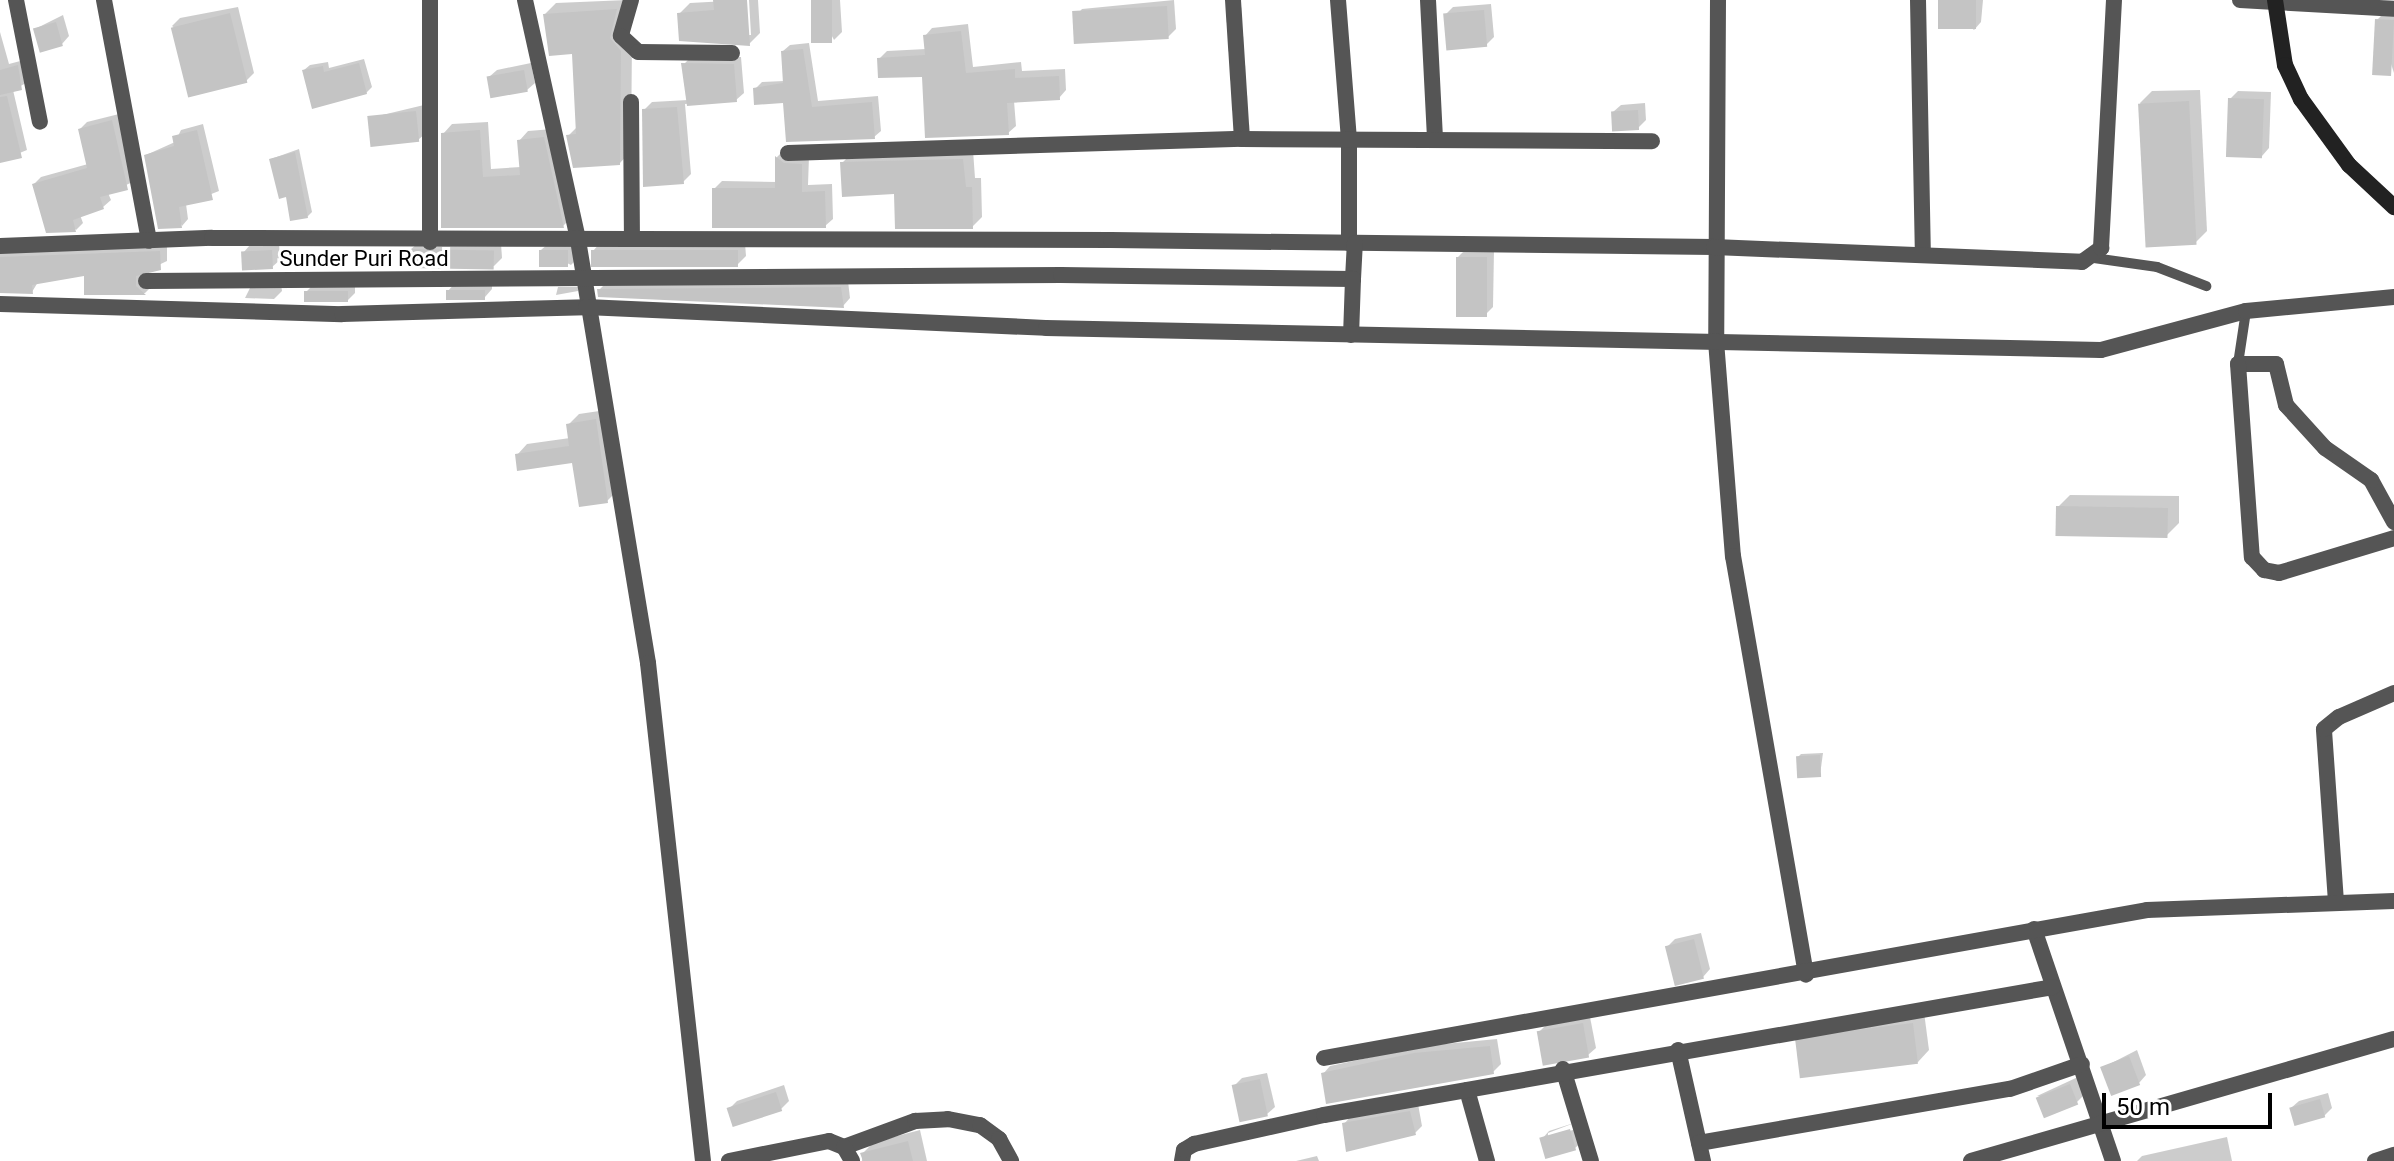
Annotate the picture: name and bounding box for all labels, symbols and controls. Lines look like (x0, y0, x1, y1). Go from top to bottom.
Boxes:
street label: Sunder Puri Road (279, 246, 449, 272)
scale bar (2106, 1077, 2276, 1127)
text: 50 m (2116, 1093, 2170, 1121)

